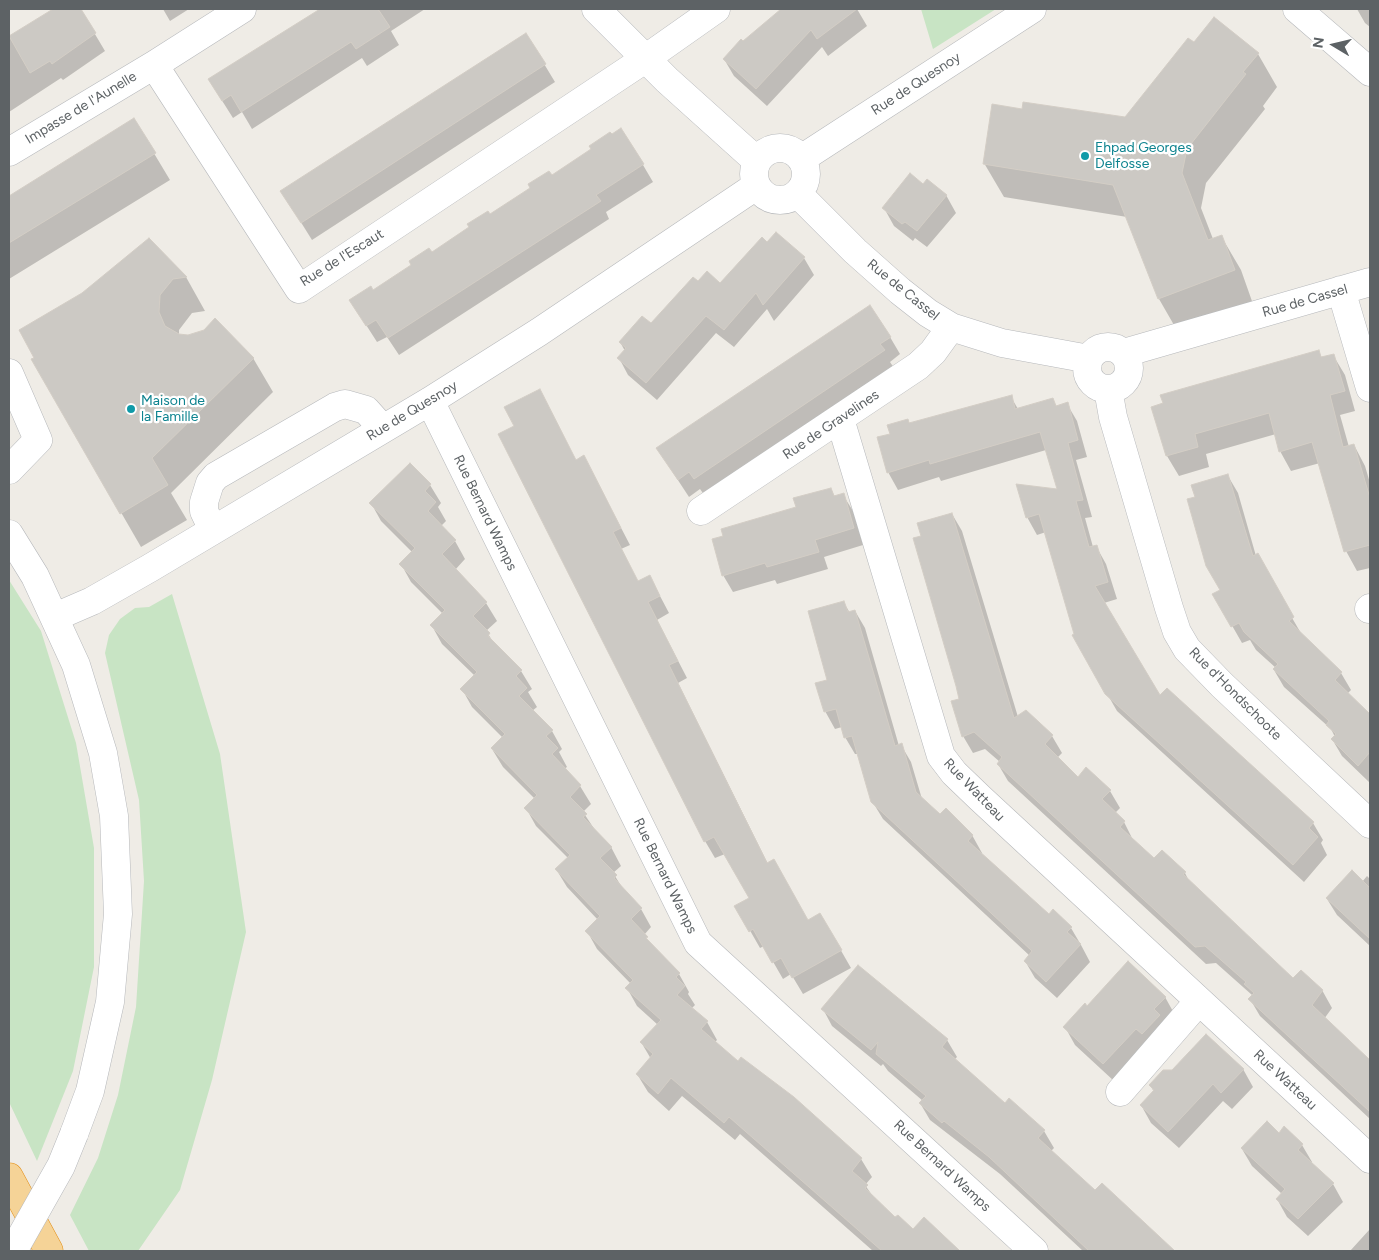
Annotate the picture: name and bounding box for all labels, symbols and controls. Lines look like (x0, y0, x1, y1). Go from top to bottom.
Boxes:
north arrow (1309, 20, 1359, 70)
text: N (1309, 36, 1328, 49)
street label: Rue de Quesnoy (868, 49, 964, 119)
street label: Impasse de l'Aunelle (22, 68, 140, 148)
place label: Ehpad Georges Delfosse (1095, 140, 1192, 172)
marker: Ehpad Georges Delfosse (1079, 150, 1091, 162)
street label: Rue de l'Escaut (297, 226, 387, 290)
street label: Rue de Cassel (864, 256, 942, 324)
street label: Rue de Cassel (1260, 281, 1350, 321)
street label: Rue de Quesnoy (364, 377, 460, 445)
street label: Rue de Gravelines (780, 387, 882, 463)
place label: Maison de la Famille (141, 393, 205, 426)
marker: Maison de la Famille (125, 403, 137, 415)
street label: Rue Bernard Wamps (450, 452, 520, 574)
street label: Rue d'Hondschoote (1185, 644, 1285, 744)
street label: Rue Watteau (940, 755, 1008, 825)
street label: Rue Bernard Wamps (630, 815, 700, 937)
street label: Rue Watteau (1250, 1046, 1320, 1114)
street label: Rue Bernard Wamps (890, 1117, 994, 1215)

